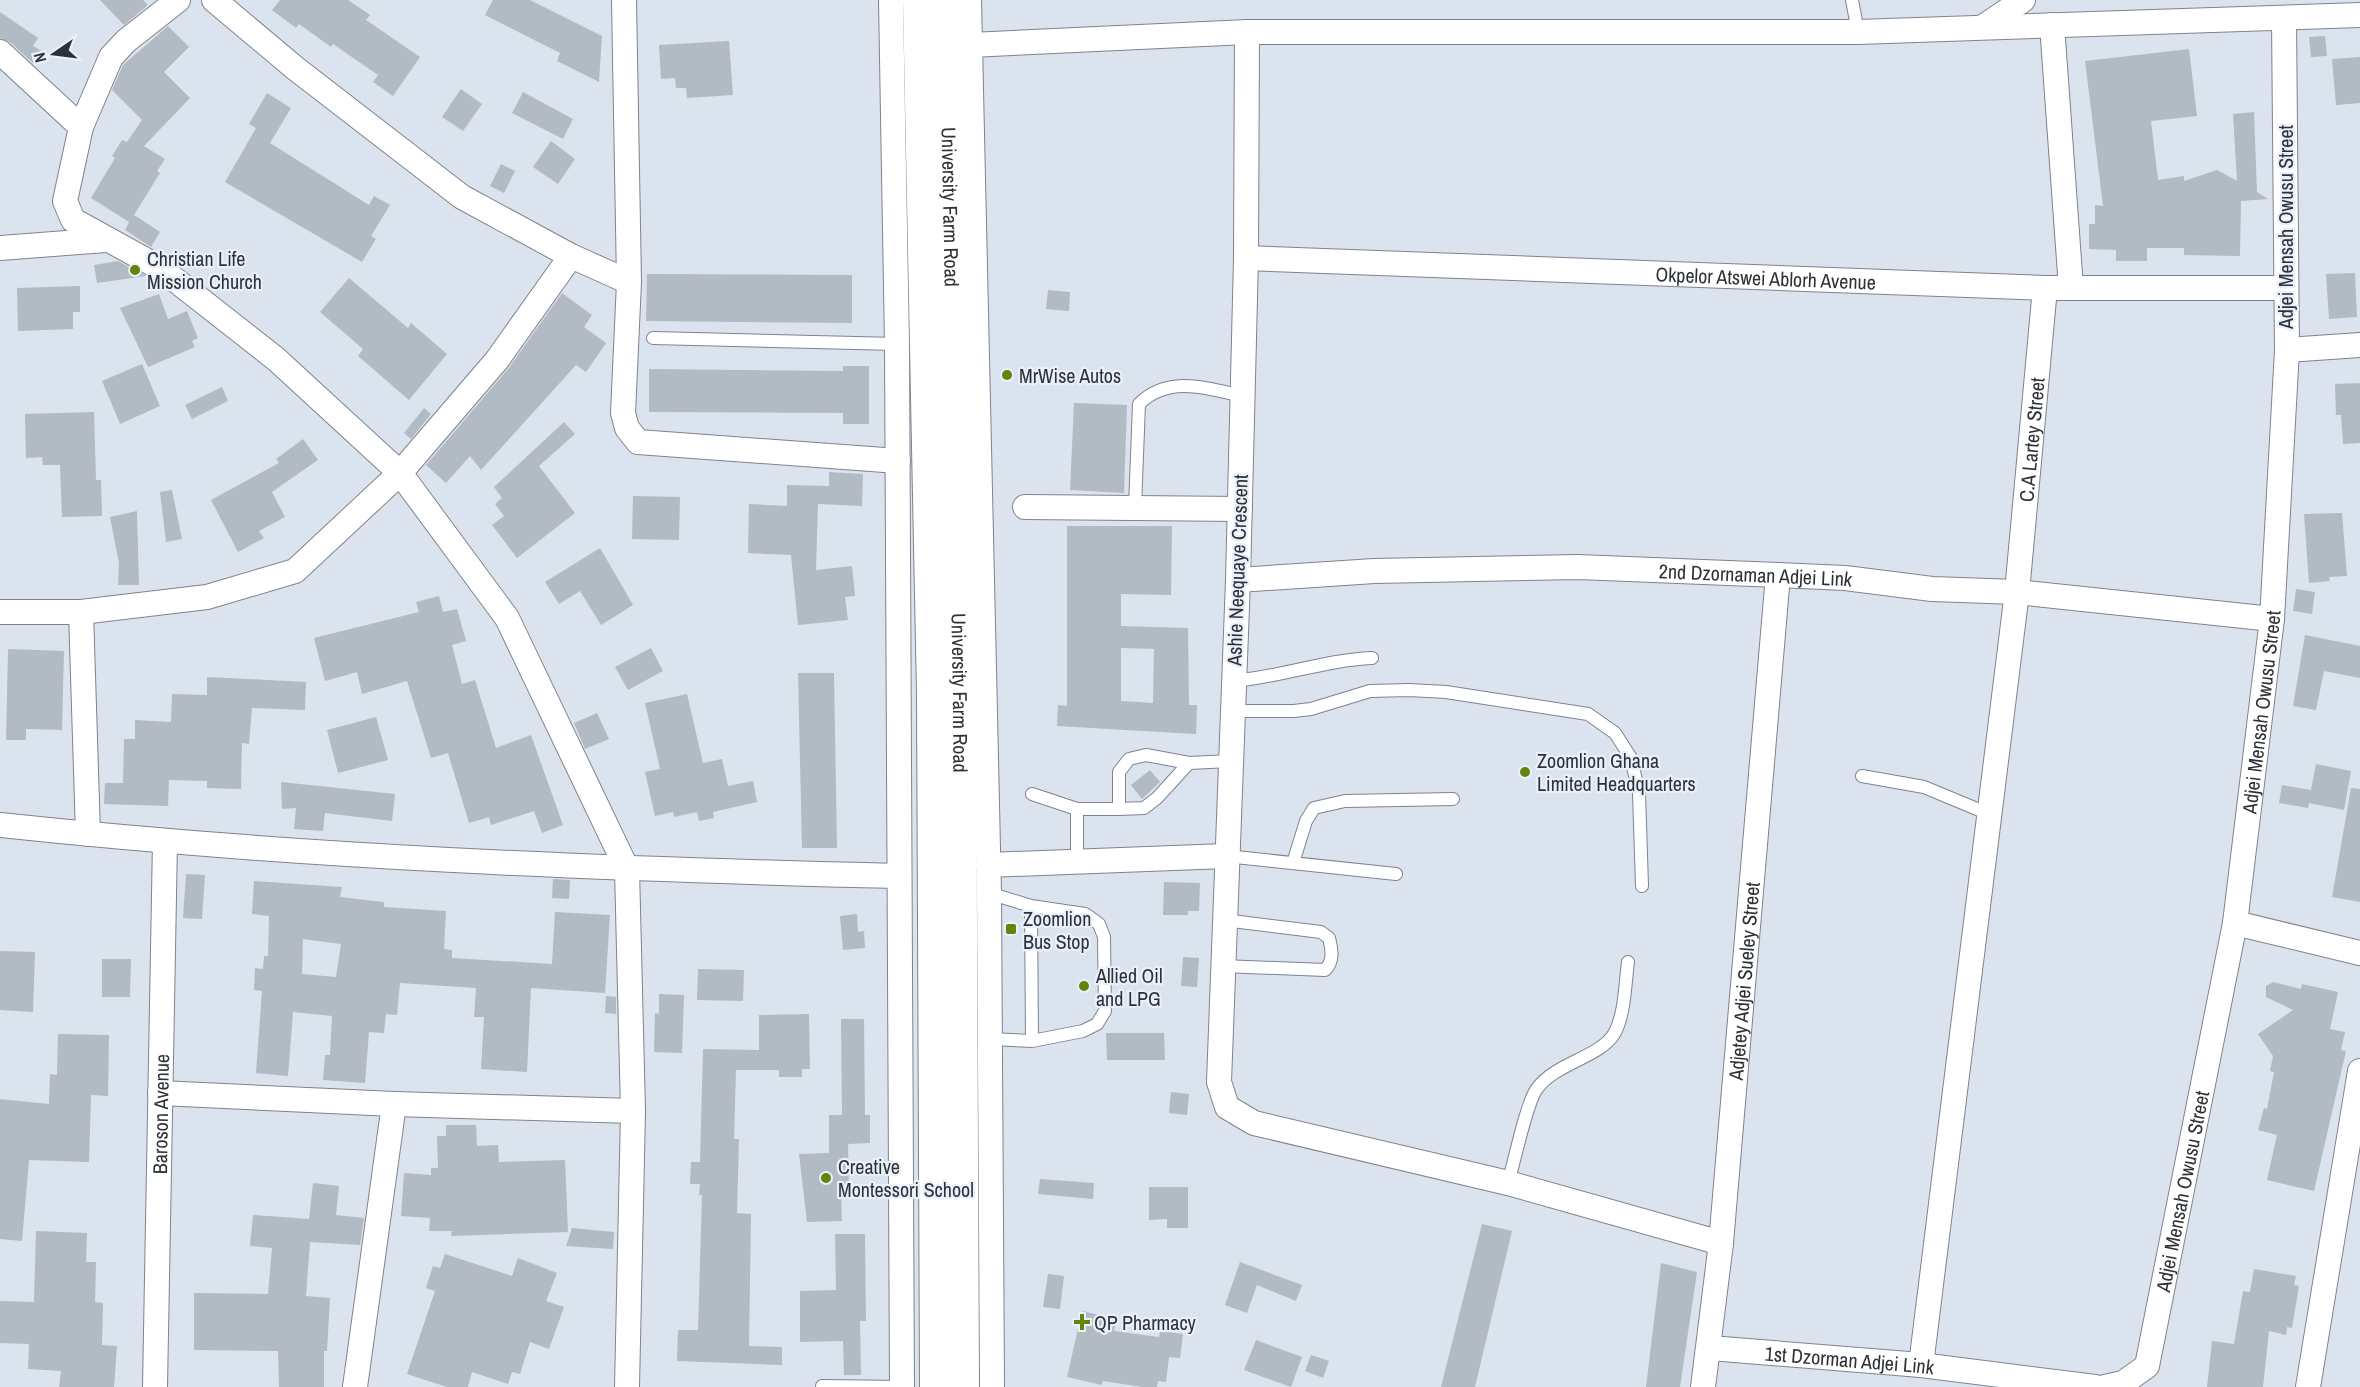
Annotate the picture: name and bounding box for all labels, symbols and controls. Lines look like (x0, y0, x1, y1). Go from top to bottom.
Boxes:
north arrow (24, 24, 84, 84)
text: N (28, 50, 51, 65)
street label: Adjei Mensah Owusu Street (2272, 124, 2299, 330)
street label: University Farm Road (936, 127, 966, 287)
place label: Christian Life Mission Church (147, 245, 262, 295)
street label: Okpelor Atswei Ablorh Avenue (1655, 260, 1876, 295)
marker: Christian Life Mission Church (128, 263, 142, 277)
place label: MrWise Autos (1019, 362, 1121, 389)
marker: MrWise Autos (1000, 368, 1014, 382)
street label: C.A Lartey Street (2012, 376, 2050, 503)
street label: Ashie Neequaye Crescent (1220, 473, 1254, 667)
street label: 2nd Dzornaman Adjei Link (1658, 557, 1855, 592)
street label: Adjei Mensah Owusu Street (2235, 609, 2286, 816)
street label: University Farm Road (946, 613, 975, 773)
place label: Zoomlion Ghana Limited Headquarters (1537, 747, 1696, 797)
marker: Zoomlion Ghana Limited Headquarters (1518, 765, 1532, 779)
street label: Adjetey Adjei Sueley Street (1721, 880, 1765, 1082)
place label: Zoomlion Bus Stop (1023, 905, 1091, 955)
marker: Zoomlion Bus Stop (1004, 922, 1018, 936)
place label: Allied Oil and LPG (1095, 962, 1163, 1012)
marker: Allied Oil and LPG (1077, 979, 1091, 993)
street label: Baroson Avenue (145, 1054, 175, 1174)
street label: Adjei Mensah Owusu Street (2148, 1088, 2215, 1295)
place label: Creative Montessori School (838, 1153, 974, 1203)
marker: Creative Montessori School (819, 1171, 833, 1185)
place label: QP Pharmacy (1094, 1309, 1197, 1336)
marker: QP Pharmacy (1075, 1315, 1089, 1329)
street label: 1st Dzorman Adjei Link (1764, 1339, 1937, 1380)

